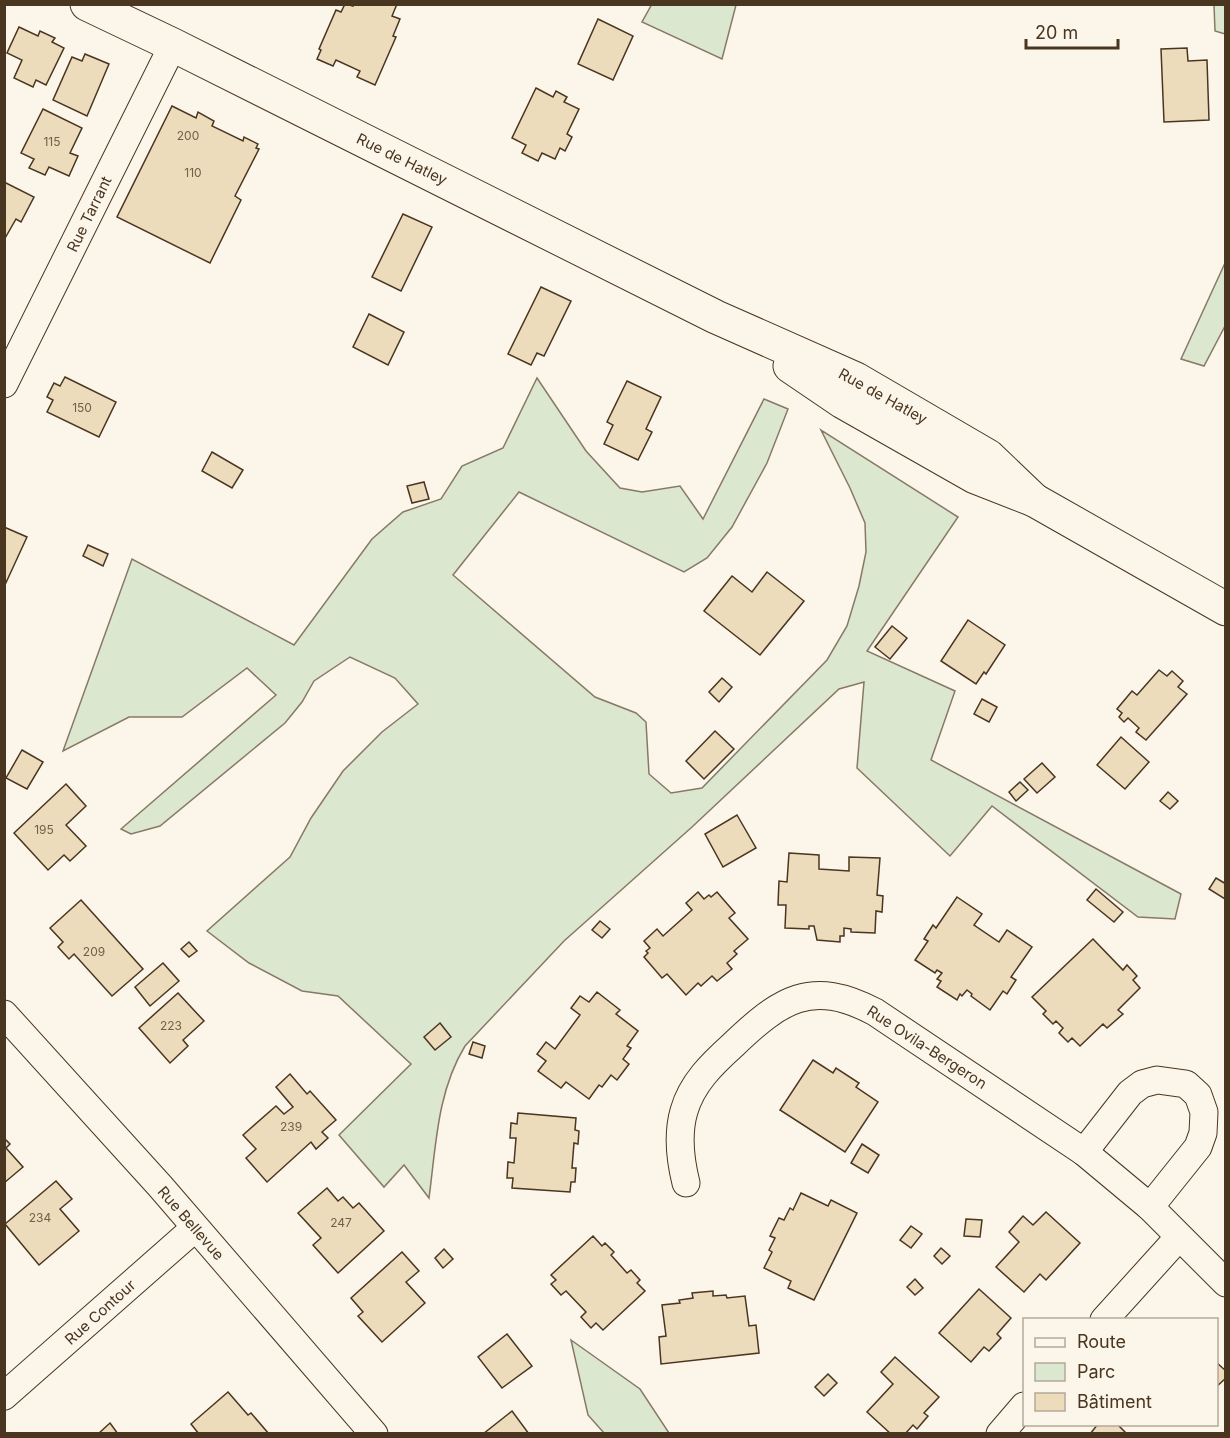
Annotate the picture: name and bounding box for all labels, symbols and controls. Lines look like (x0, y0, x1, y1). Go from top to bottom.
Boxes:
scale bar (1026, 12, 1118, 50)
text: 20 m (1035, 22, 1078, 43)
house number: 200 (177, 128, 199, 143)
street label: Rue de Hatley (354, 129, 451, 189)
house number: 115 (43, 134, 61, 149)
house number: 110 (184, 165, 202, 180)
street label: Rue Tarrant (62, 173, 116, 255)
street label: Rue de Hatley (835, 364, 931, 428)
house number: 150 (72, 400, 92, 415)
house number: 195 (34, 822, 54, 837)
house number: 209 (83, 944, 105, 959)
street label: Rue Ovila-Bergeron (863, 1001, 991, 1093)
house number: 223 (160, 1018, 182, 1033)
house number: 239 (280, 1119, 302, 1134)
street label: Rue Bellevue (154, 1182, 228, 1264)
house number: 234 (29, 1210, 51, 1225)
house number: 247 (330, 1215, 352, 1230)
street label: Rue Contour (61, 1275, 140, 1349)
legend (1023, 1318, 1218, 1426)
text: Route (1077, 1331, 1126, 1352)
text: Parc (1077, 1361, 1115, 1382)
text: Bâtiment (1077, 1391, 1152, 1412)

